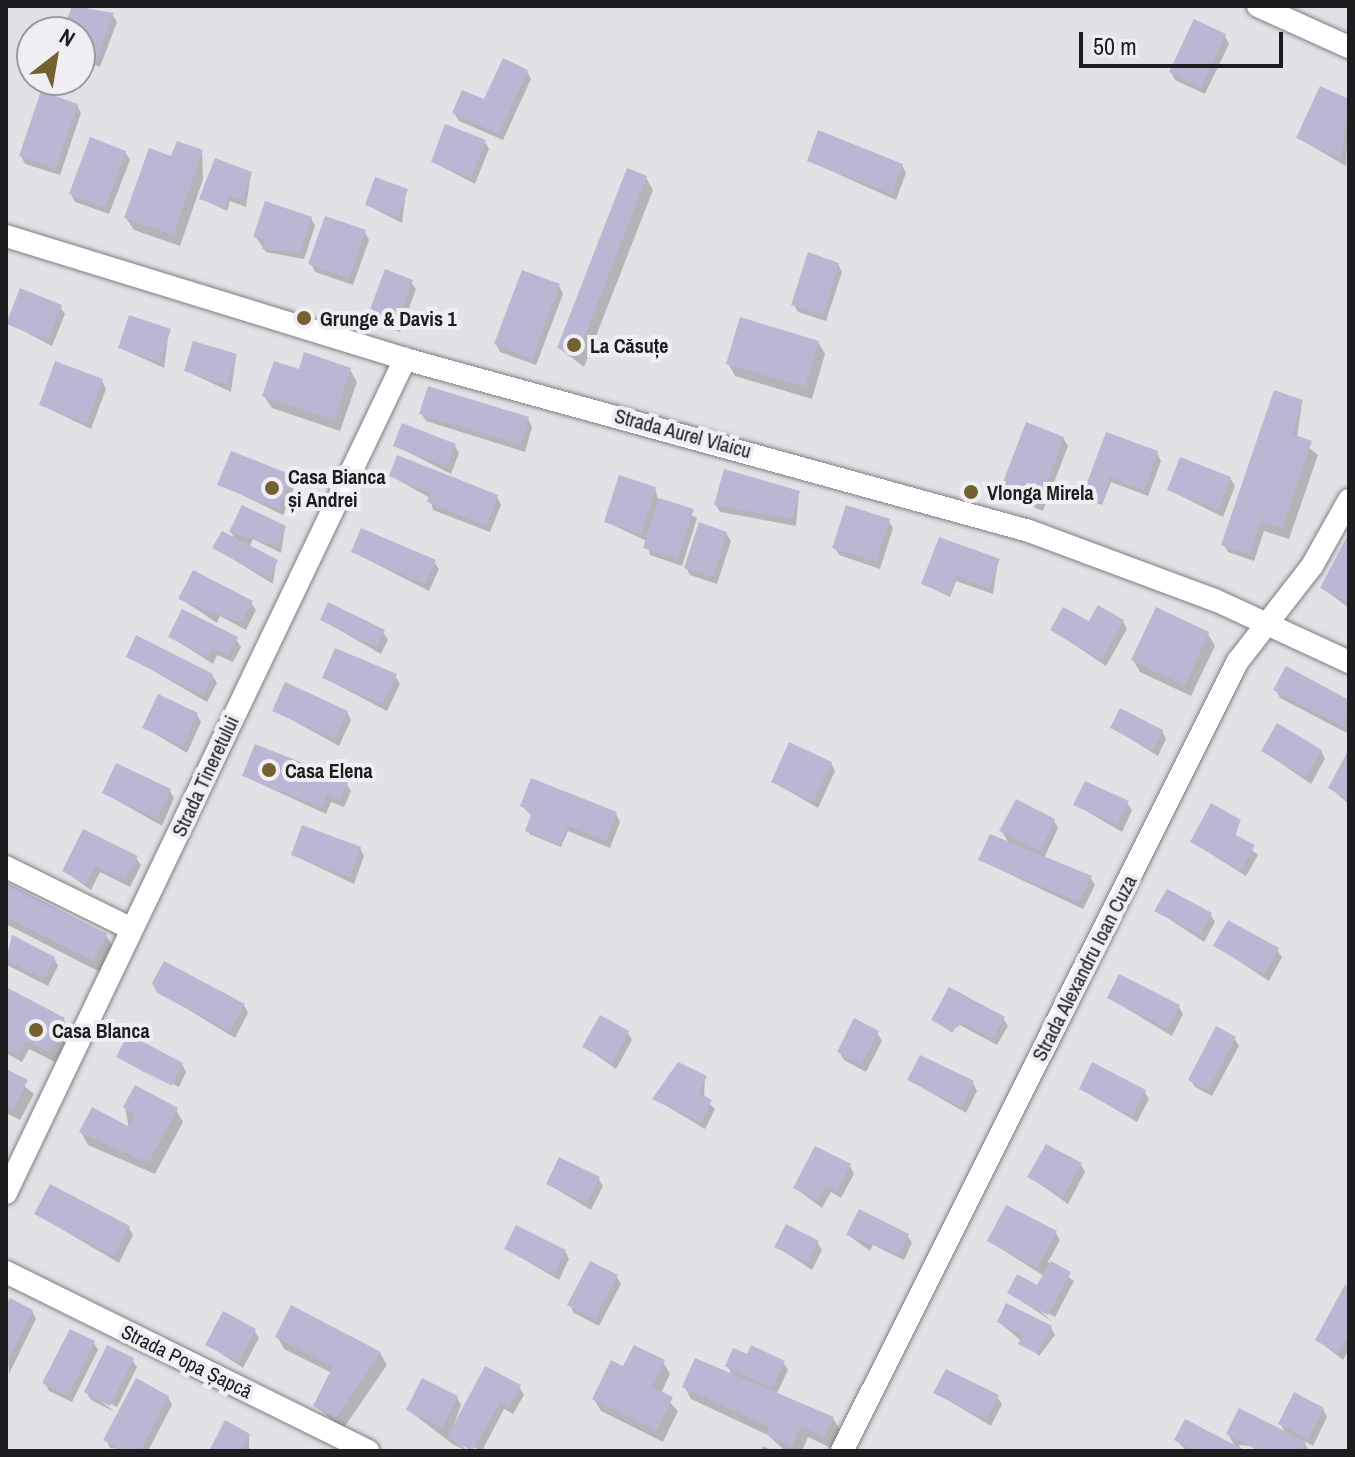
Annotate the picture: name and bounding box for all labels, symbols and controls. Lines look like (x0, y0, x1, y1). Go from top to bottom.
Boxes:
north arrow (16, 16, 96, 96)
scale bar (1083, 16, 1287, 66)
text: N (54, 21, 81, 53)
text: 50 m (1093, 30, 1137, 62)
place label: Grunge & Davis 1 (320, 306, 457, 330)
marker: Grunge & Davis 1 (295, 309, 313, 327)
place label: La Căsuțe (590, 333, 668, 357)
marker: La Căsuțe (565, 336, 583, 354)
street label: Strada Aurel Vlaicu (612, 403, 754, 463)
place label: Casa Bianca și Andrei (288, 464, 386, 511)
marker: Casa Bianca și Andrei (263, 479, 281, 497)
place label: Vlonga Mirela (987, 480, 1094, 504)
marker: Vlonga Mirela (962, 483, 980, 501)
street label: Strada Tineretului (166, 712, 244, 840)
place label: Casa Elena (285, 758, 373, 782)
marker: Casa Elena (260, 761, 278, 779)
street label: Strada Alexandru Ioan Cuza (1027, 871, 1141, 1065)
place label: Casa Blanca (52, 1018, 150, 1042)
marker: Casa Blanca (27, 1021, 45, 1039)
street label: Strada Popa Șapcă (118, 1319, 256, 1403)

